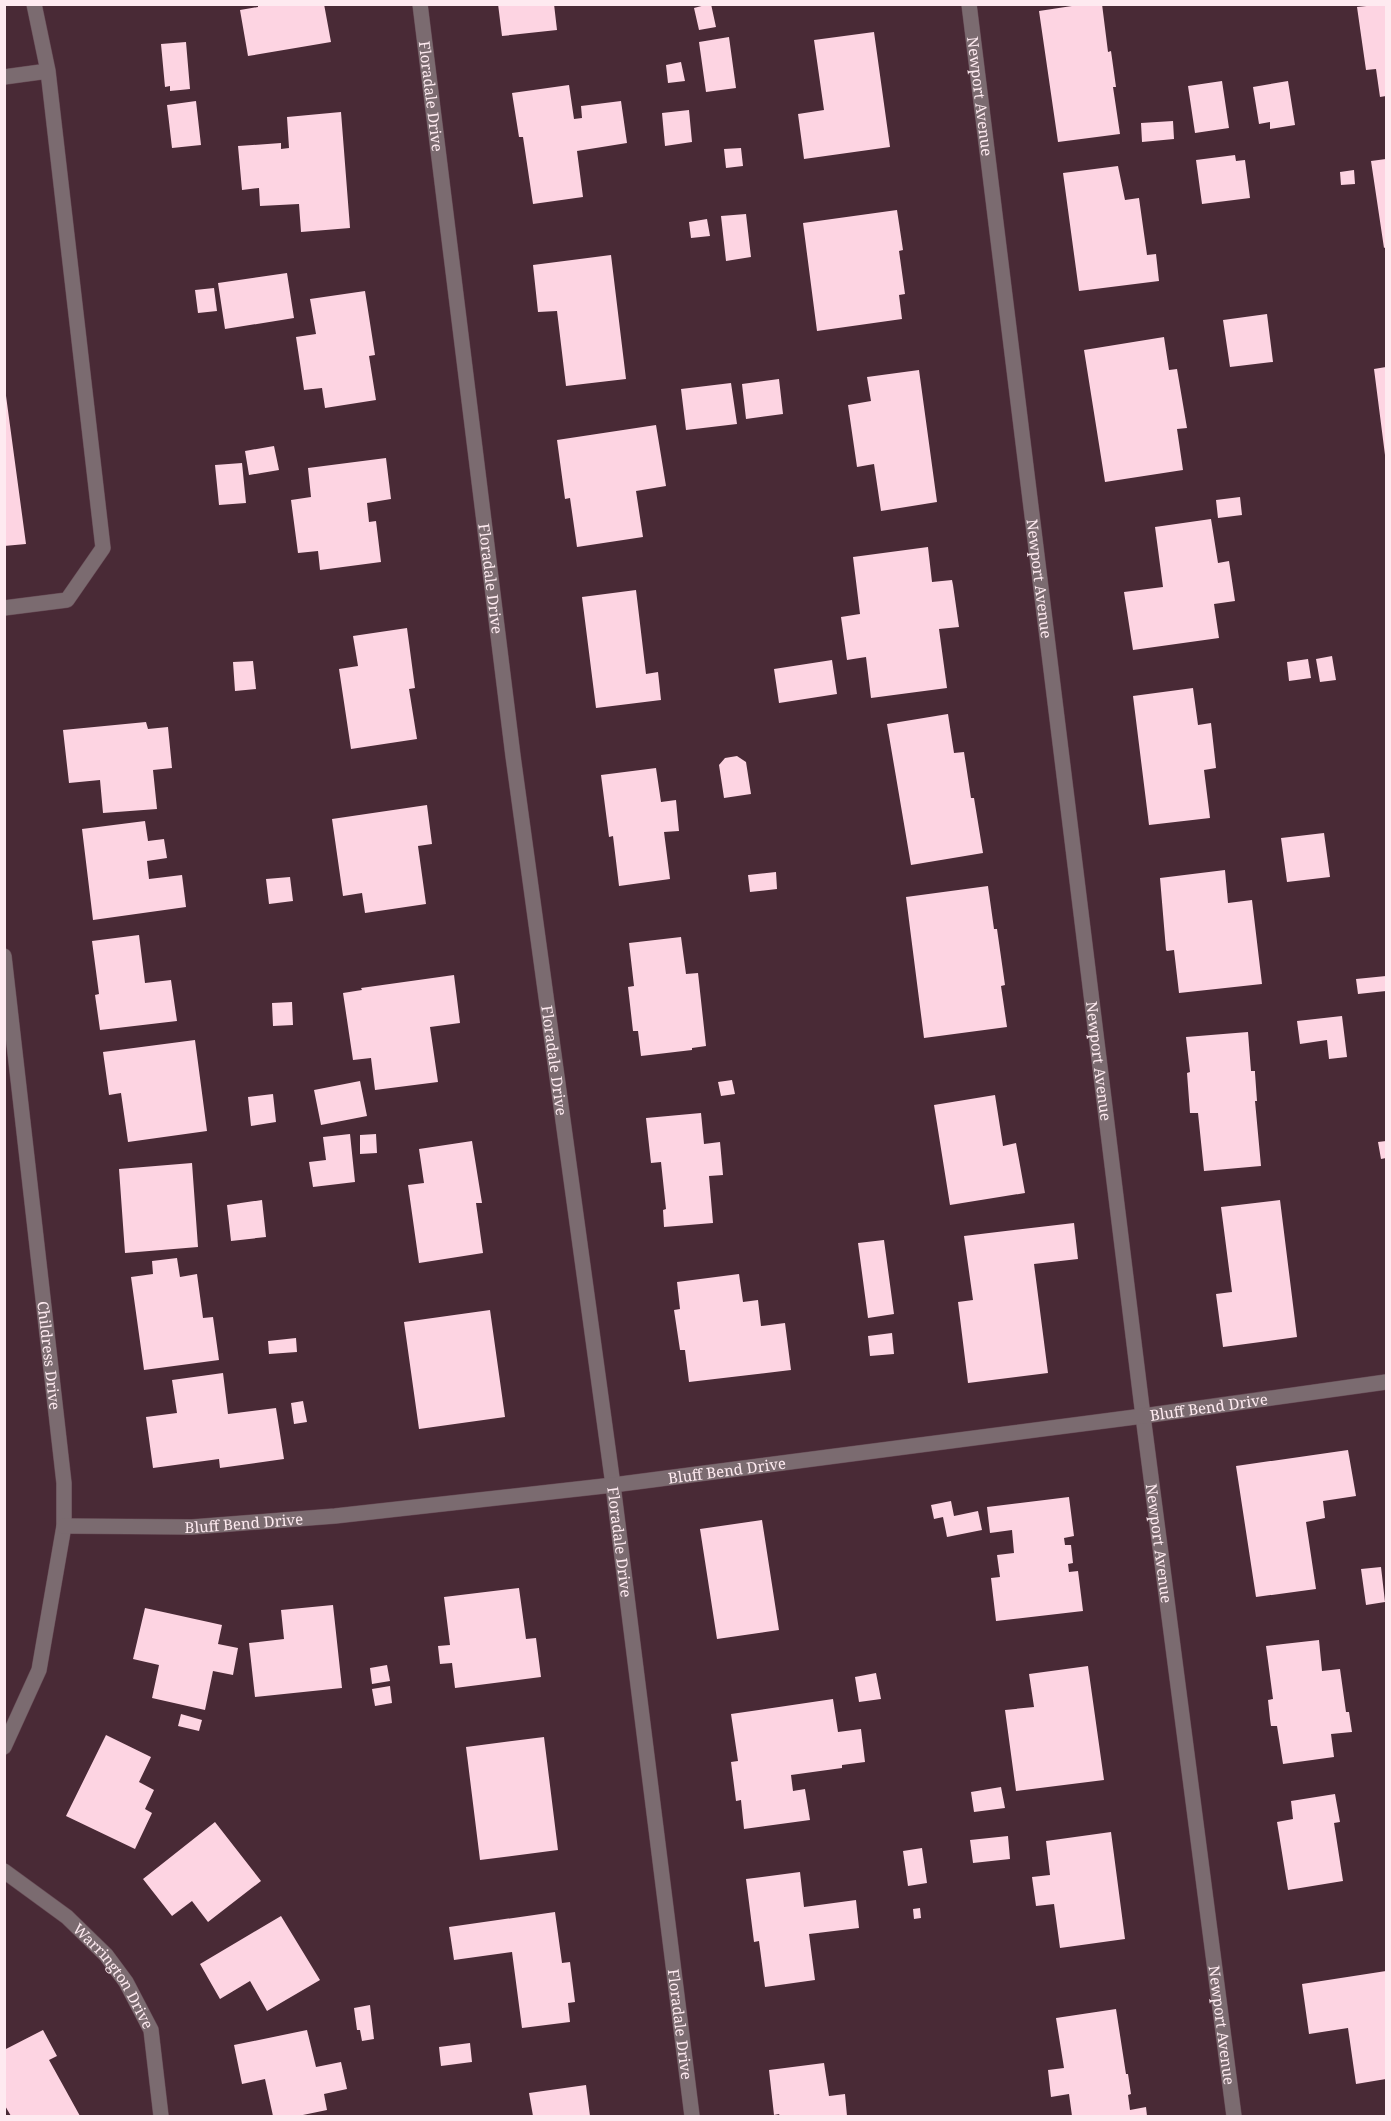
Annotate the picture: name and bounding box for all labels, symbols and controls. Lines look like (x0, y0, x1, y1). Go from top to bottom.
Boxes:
street label: Newport Avenue (963, 35, 998, 157)
street label: Floradale Drive (415, 40, 448, 153)
street label: Newport Avenue (1023, 518, 1057, 640)
street label: Floradale Drive (474, 522, 508, 635)
street label: Newport Avenue (1082, 1000, 1117, 1122)
street label: Floradale Drive (537, 1004, 572, 1117)
street label: Childress Drive (33, 1300, 66, 1411)
street label: Bluff Bend Drive (1149, 1389, 1269, 1425)
street label: Bluff Bend Drive (667, 1453, 787, 1488)
street label: Newport Avenue (1142, 1482, 1177, 1604)
street label: Floradale Drive (603, 1486, 637, 1598)
street label: Bluff Bend Drive (185, 1508, 304, 1537)
street label: Warrington Drive (69, 1919, 159, 2032)
street label: Newport Avenue (1205, 1964, 1240, 2086)
street label: Floradale Drive (664, 1968, 697, 2081)

